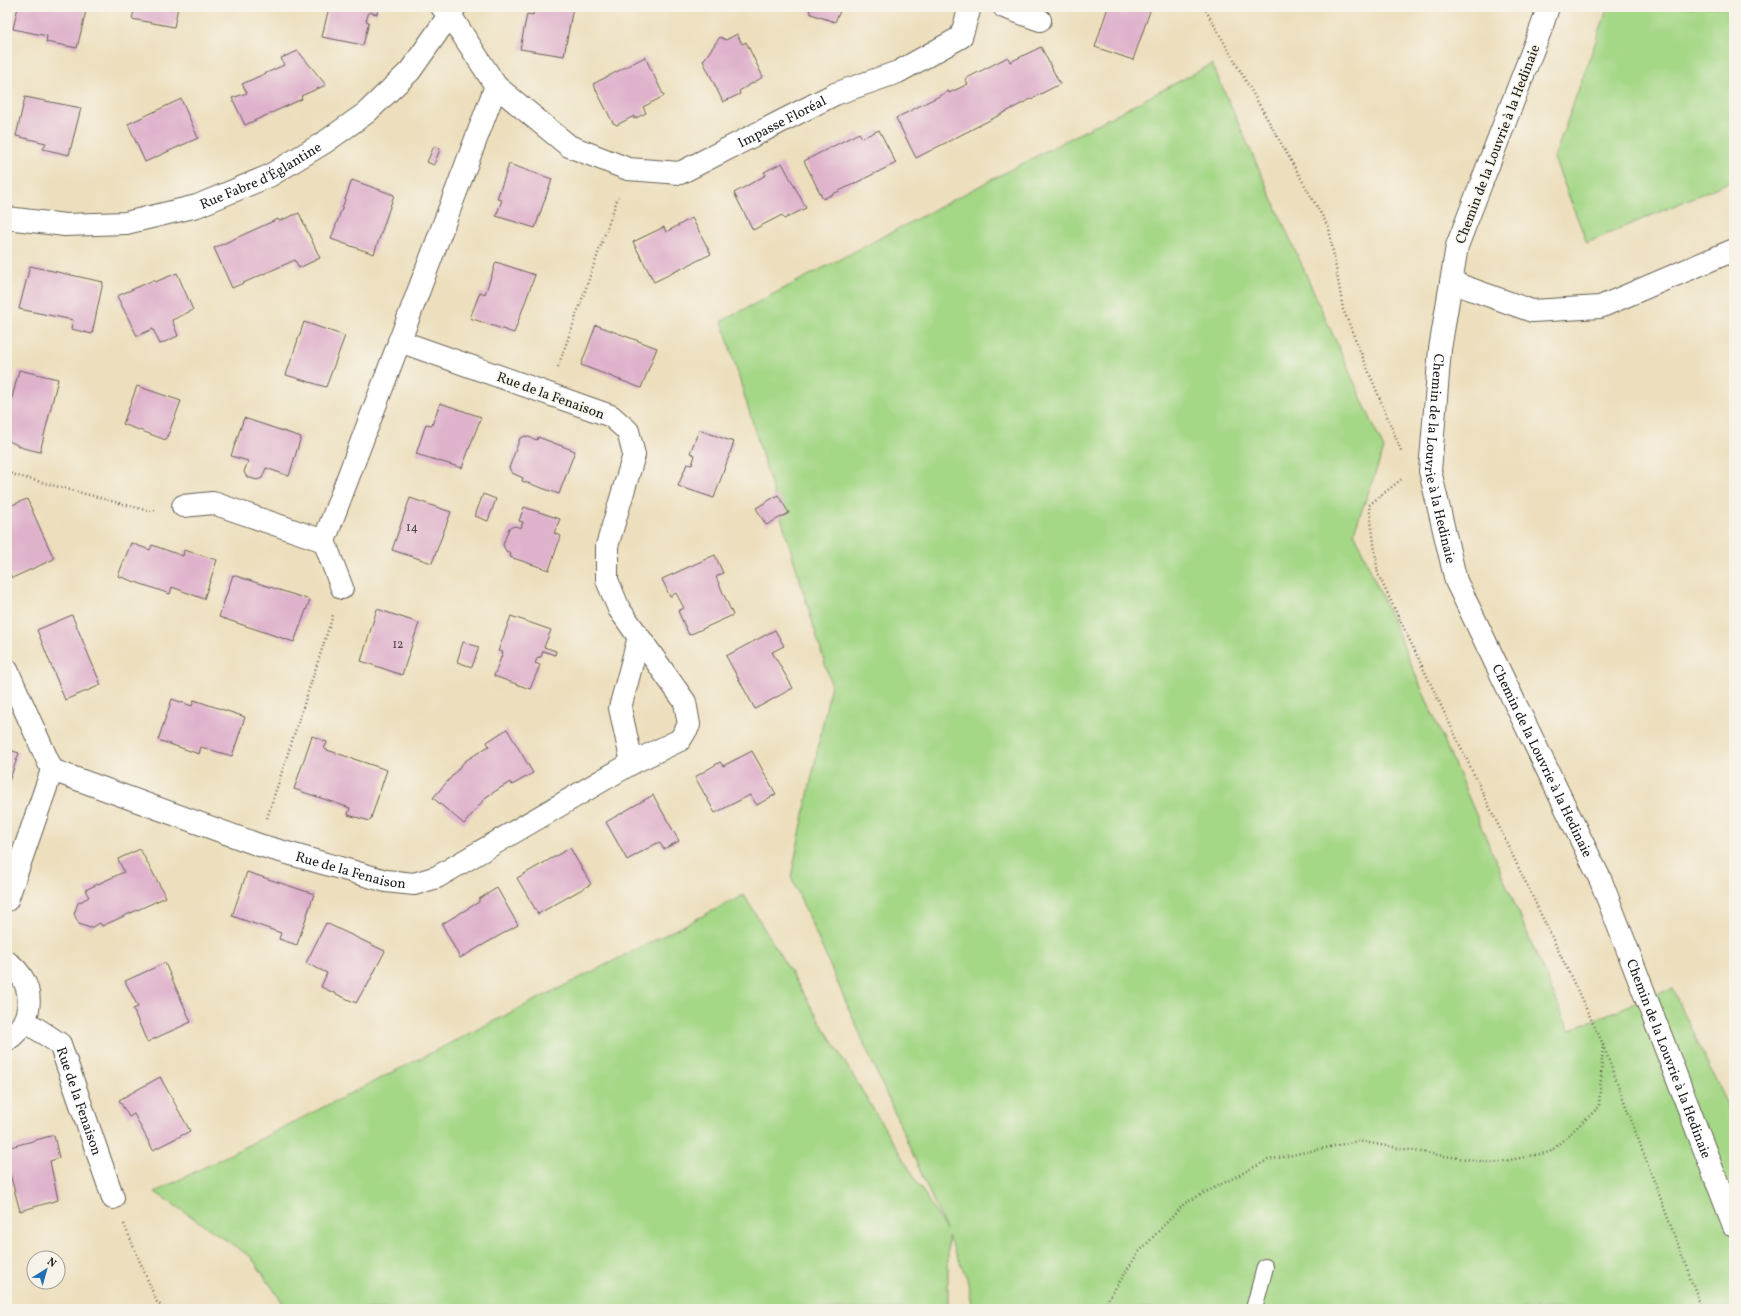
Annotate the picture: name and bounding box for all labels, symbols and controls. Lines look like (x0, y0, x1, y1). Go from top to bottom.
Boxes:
street label: Chemin de la Louvrie à la Hedinaie (1452, 42, 1545, 247)
street label: Impasse Floréal (735, 92, 830, 153)
street label: Rue Fabre d'Églantine (197, 138, 326, 215)
street label: Chemin de la Louvrie à la Hedinaie (1419, 353, 1460, 566)
street label: Rue de la Fenaison (494, 368, 607, 425)
house number: 14 (406, 520, 418, 536)
house number: 12 (392, 637, 404, 653)
street label: Chemin de la Louvrie à la Hedinaie (1487, 661, 1596, 861)
street label: Rue de la Fenaison (293, 848, 407, 894)
street label: Chemin de la Louvrie à la Hedinaie (1621, 957, 1715, 1162)
street label: Rue de la Fenaison (51, 1045, 106, 1158)
north arrow (26, 1250, 66, 1290)
text: N (43, 1255, 59, 1272)

